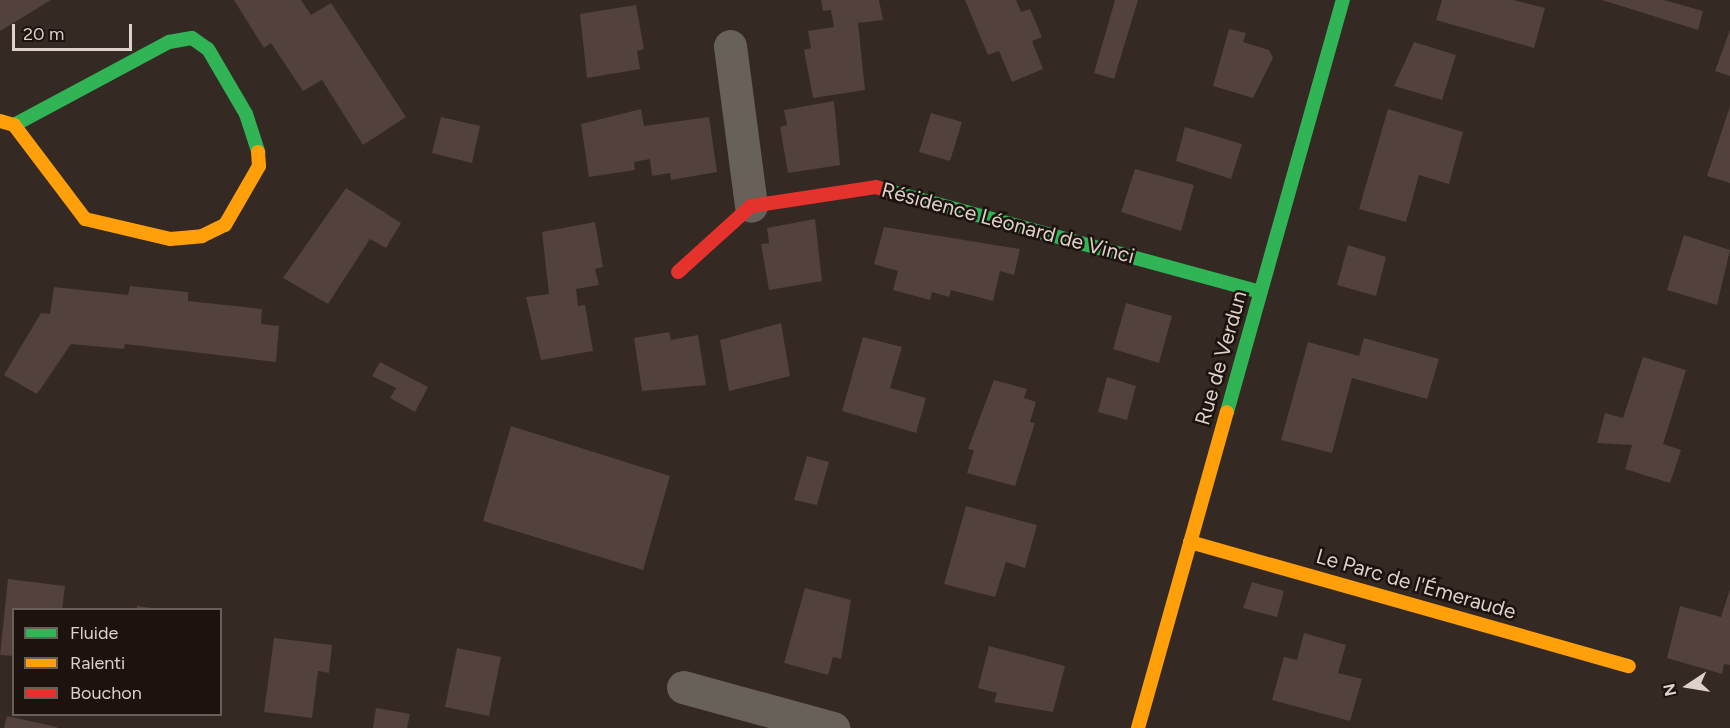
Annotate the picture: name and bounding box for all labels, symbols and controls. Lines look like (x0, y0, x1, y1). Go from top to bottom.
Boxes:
scale bar (15, 12, 135, 50)
text: 20 m (23, 23, 64, 45)
street label: Résidence Léonard de Vinci (879, 177, 1137, 269)
street label: Rue de Verdun (1190, 288, 1252, 428)
street label: Le Parc de l'Émeraude (1313, 543, 1519, 625)
legend (12, 608, 222, 716)
text: Fluide (70, 622, 118, 644)
text: Ralenti (70, 652, 125, 674)
north arrow (1658, 656, 1718, 716)
text: Bouchon (70, 682, 142, 704)
text: N (1659, 682, 1680, 698)

